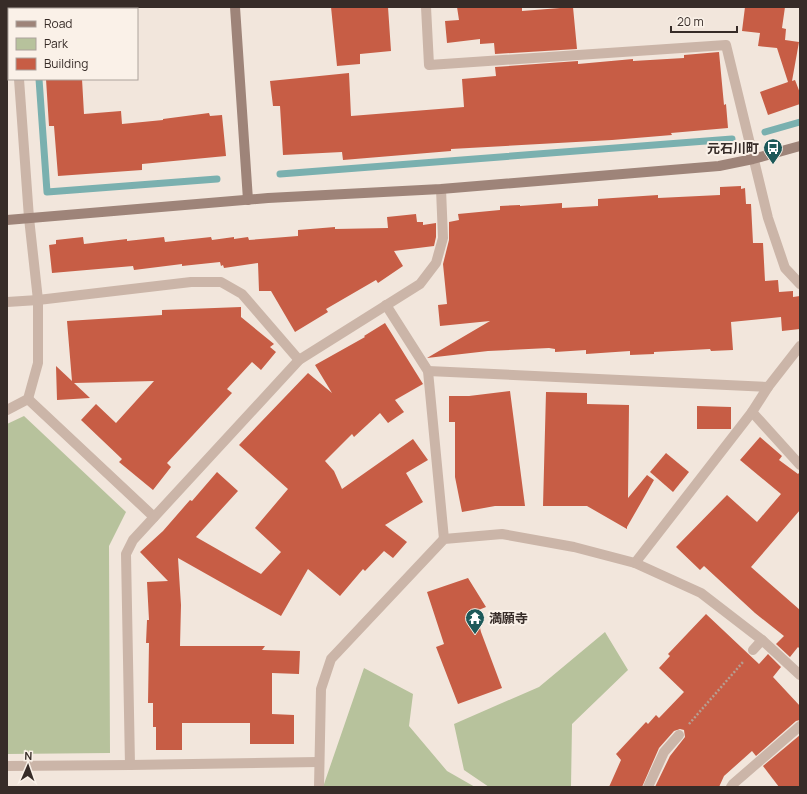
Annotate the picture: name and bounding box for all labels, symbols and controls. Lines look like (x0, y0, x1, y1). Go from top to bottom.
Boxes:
legend (8, 8, 138, 80)
scale bar (671, 8, 737, 34)
text: 20 m (677, 13, 704, 30)
text: Road (44, 15, 72, 32)
text: Park (44, 35, 69, 52)
text: Building (44, 55, 88, 72)
bus stop icon: 元石川町 (762, 137, 784, 165)
place label: 元石川町 (707, 139, 759, 157)
temple icon: 満願寺 (464, 607, 486, 635)
place label: 満願寺 (489, 609, 528, 627)
north arrow (8, 746, 48, 786)
text: N (24, 748, 33, 763)

